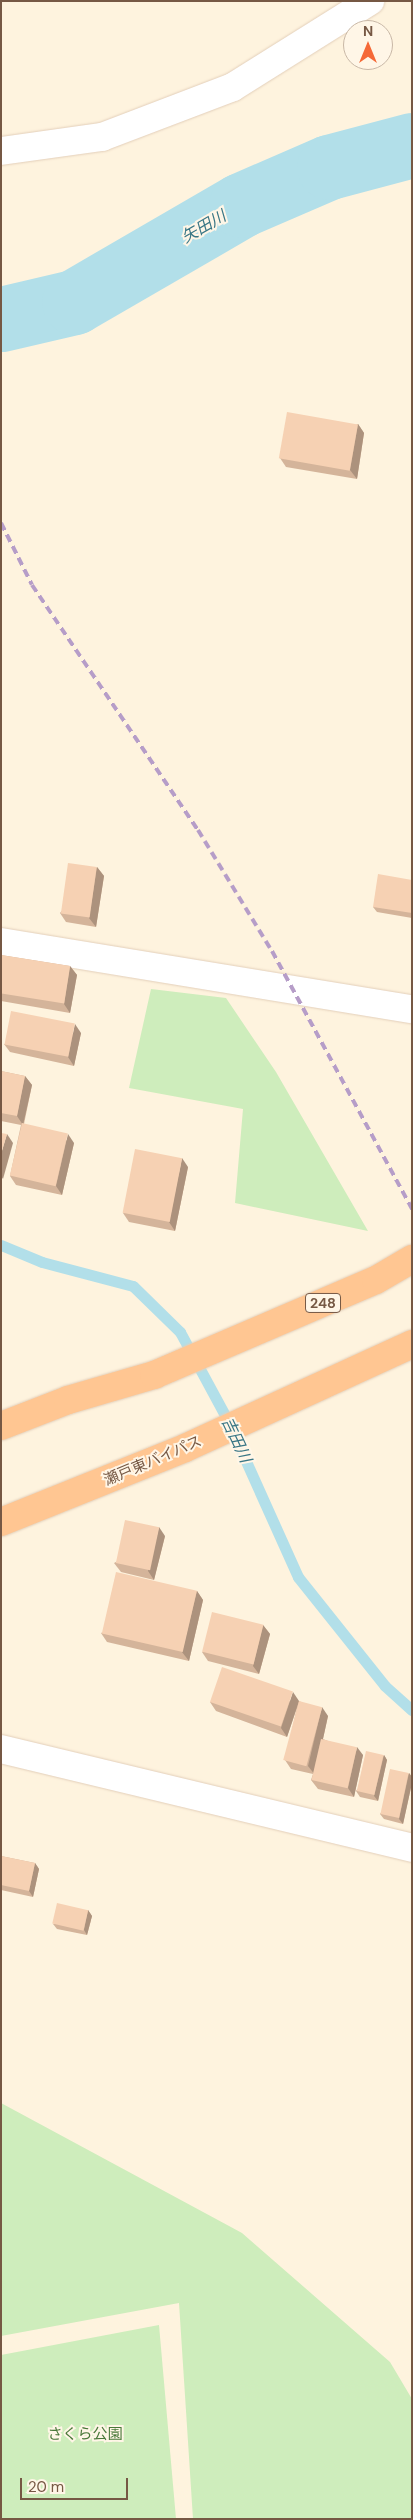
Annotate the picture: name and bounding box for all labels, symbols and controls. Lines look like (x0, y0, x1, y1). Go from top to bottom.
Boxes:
north arrow (343, 20, 393, 70)
text: N (363, 22, 373, 40)
water label: 矢田川 (178, 207, 230, 247)
road number: 248 (304, 1292, 342, 1315)
water label: 吉田川 (217, 1414, 255, 1466)
street label: 瀬戸東バイパス (101, 1432, 205, 1490)
park label: さくら公園 (48, 2426, 122, 2444)
scale bar (22, 2468, 130, 2500)
text: 20 m (28, 2477, 64, 2497)

